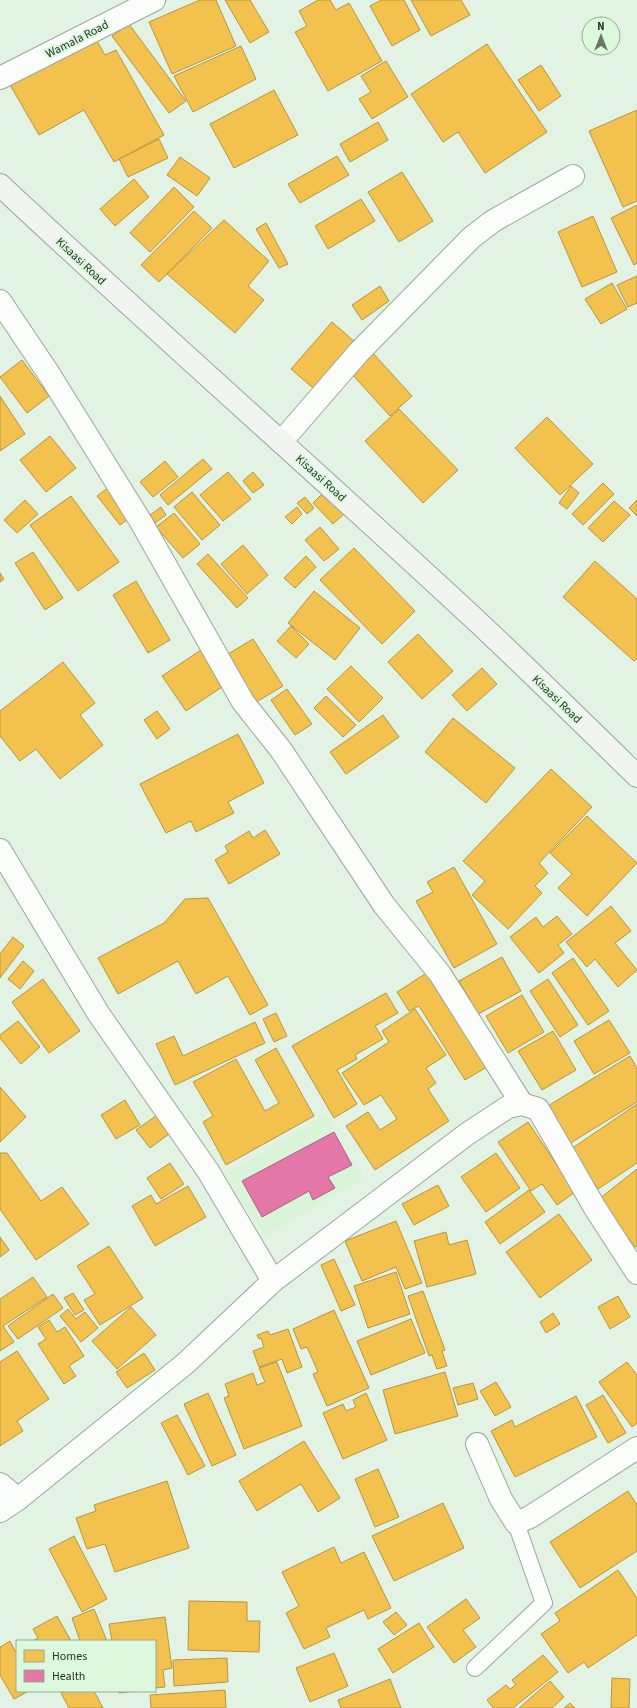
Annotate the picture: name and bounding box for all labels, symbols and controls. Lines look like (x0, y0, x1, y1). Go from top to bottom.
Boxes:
street label: Wamala Road (43, 16, 112, 63)
north arrow (581, 16, 621, 56)
text: N (597, 19, 605, 34)
street label: Kisaasi Road (52, 234, 110, 289)
street label: Kisaasi Road (292, 451, 350, 506)
street label: Kisaasi Road (528, 671, 585, 727)
legend (16, 1640, 156, 1692)
text: Homes (52, 1648, 87, 1665)
text: Health (52, 1668, 85, 1685)

